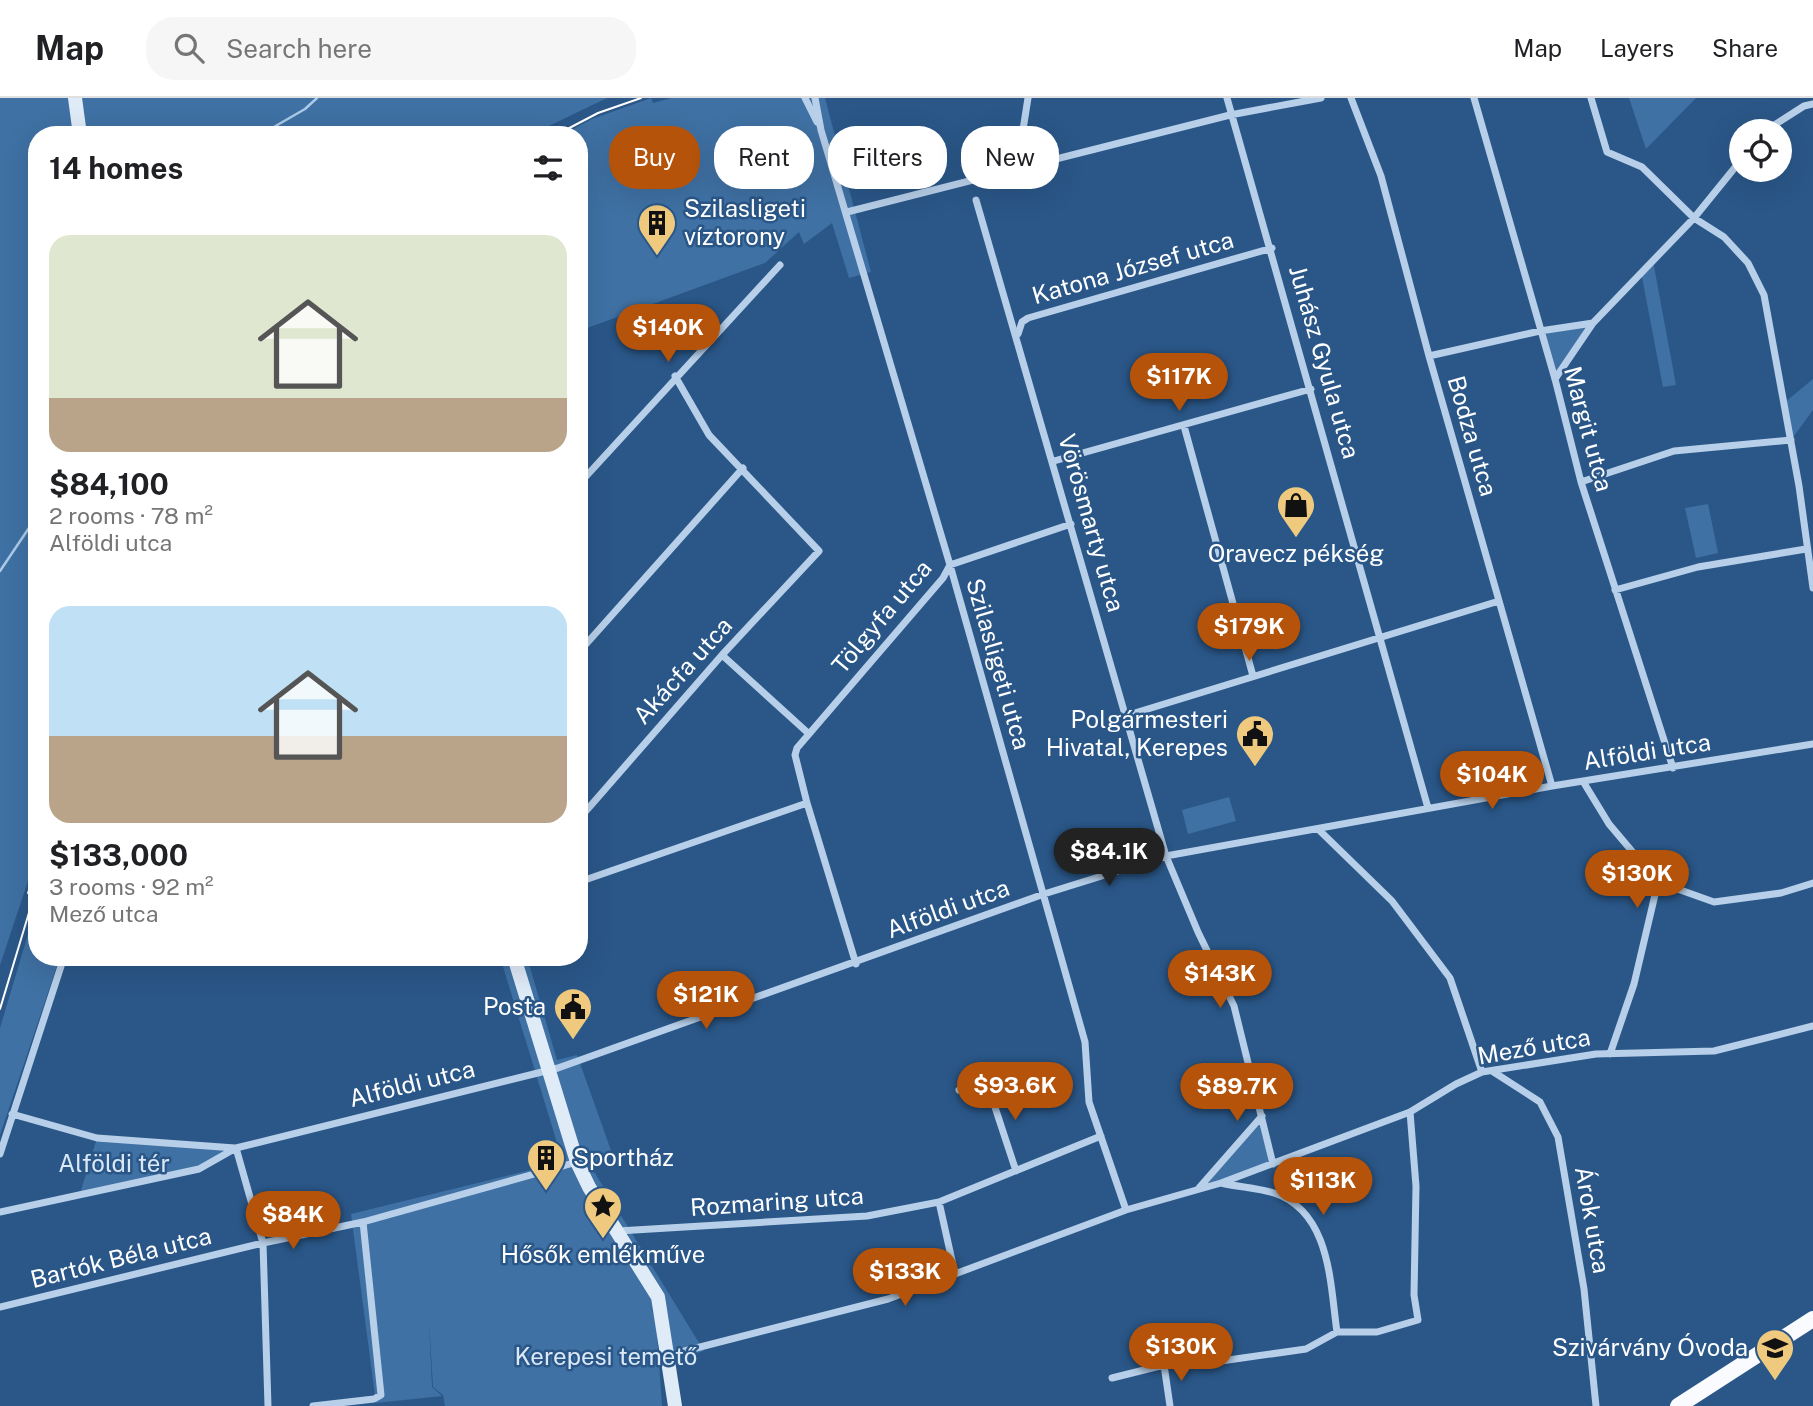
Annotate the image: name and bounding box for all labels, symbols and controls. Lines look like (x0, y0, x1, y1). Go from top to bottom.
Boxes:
search box (146, 17, 636, 80)
text: Map (35, 29, 104, 67)
icon: search (170, 29, 208, 67)
text: Search here (226, 33, 372, 64)
text: Map (1513, 34, 1562, 62)
text: Layers (1600, 34, 1674, 62)
text: Share (1712, 34, 1778, 62)
map controls (1729, 119, 1792, 182)
button: locate (1729, 119, 1792, 182)
chip: Buy (609, 126, 700, 189)
chip: Rent (714, 126, 814, 189)
chip: Filters (828, 126, 947, 189)
chip: New (961, 126, 1059, 189)
icon: filters (529, 149, 567, 187)
text: 14 homes (49, 150, 183, 186)
place label: Szilasligeti víztorony (684, 194, 806, 250)
building icon: Szilasligeti víztorony (636, 202, 678, 257)
street label: Katona József utca (1029, 225, 1237, 309)
street label: Juhász Gyula utca (1284, 262, 1366, 462)
icon: home (245, 281, 371, 407)
pin: $140K (619, 304, 717, 364)
text: $140K (632, 313, 704, 340)
pin: $117K (1130, 354, 1228, 413)
text: $117K (1146, 362, 1212, 389)
street label: Margit utca (1559, 363, 1619, 494)
street label: Bodza utca (1442, 372, 1503, 499)
street label: Vörösmarty utca (1053, 431, 1131, 615)
text: $84,100 (49, 466, 169, 502)
shop icon: Oravecz pékség (1275, 484, 1317, 539)
text: 2 rooms · 78 m² (49, 502, 213, 529)
text: Alföldi utca (49, 529, 172, 556)
place label: Oravecz pékség (1208, 539, 1384, 567)
street label: Tölgyfa utca (826, 554, 937, 679)
street label: Szilasligeti utca (961, 575, 1037, 753)
pin: $179K (1200, 603, 1298, 663)
street label: Akácfa utca (627, 611, 737, 729)
text: $179K (1213, 612, 1285, 639)
icon: home (245, 652, 371, 778)
place label: Polgármesteri Hivatal, Kerepes (1046, 705, 1228, 761)
public building icon: Polgármesteri Hivatal, Kerepes (1234, 713, 1276, 768)
street label: Alföldi utca (1581, 727, 1713, 775)
pin: $104K (1443, 752, 1541, 811)
text: $104K (1456, 760, 1528, 787)
pin: $84.1K (1052, 828, 1166, 888)
text: $133,000 (49, 837, 188, 873)
text: $84.1K (1070, 837, 1148, 864)
pin: $130K (1588, 850, 1686, 910)
text: $130K (1601, 859, 1673, 886)
text: 3 rooms · 92 m² (49, 873, 214, 900)
street label: Alföldi utca (882, 873, 1013, 943)
text: Mező utca (49, 900, 158, 927)
pin: $143K (1171, 950, 1269, 1010)
text: $143K (1184, 959, 1256, 986)
pin: $121K (657, 972, 755, 1031)
text: $121K (673, 980, 739, 1007)
public building icon: Posta (552, 986, 594, 1041)
place label: Posta (483, 992, 546, 1020)
street label: Mező utca (1475, 1022, 1592, 1070)
street label: Alföldi utca (346, 1054, 478, 1112)
pin: $93.6K (958, 1062, 1072, 1122)
pin: $89.7K (1180, 1063, 1294, 1123)
text: $93.6K (973, 1071, 1057, 1098)
text: $89.7K (1196, 1072, 1278, 1099)
building icon: Sportház (525, 1137, 567, 1192)
place label: Sportház (573, 1143, 674, 1171)
park label: Alföldi tér (58, 1149, 170, 1177)
pin: $113K (1274, 1158, 1372, 1217)
street label: Árok utca (1570, 1164, 1616, 1276)
text: $113K (1289, 1166, 1357, 1193)
street label: Rozmaring utca (689, 1181, 865, 1221)
place icon: Hősők emlékműve (582, 1185, 624, 1240)
pin: $84K (252, 1192, 334, 1251)
text: $84K (262, 1200, 324, 1227)
street label: Bartók Béla utca (27, 1221, 214, 1293)
place label: Hősők emlékműve (501, 1240, 705, 1268)
pin: $133K (856, 1248, 954, 1308)
text: $133K (869, 1257, 941, 1284)
pin: $130K (1132, 1324, 1230, 1383)
school or university icon: Szivárvány Óvoda (1754, 1327, 1796, 1382)
text: $130K (1145, 1332, 1217, 1359)
place label: Szivárvány Óvoda (1552, 1333, 1748, 1361)
park label: Kerepesi temető (515, 1342, 697, 1370)

